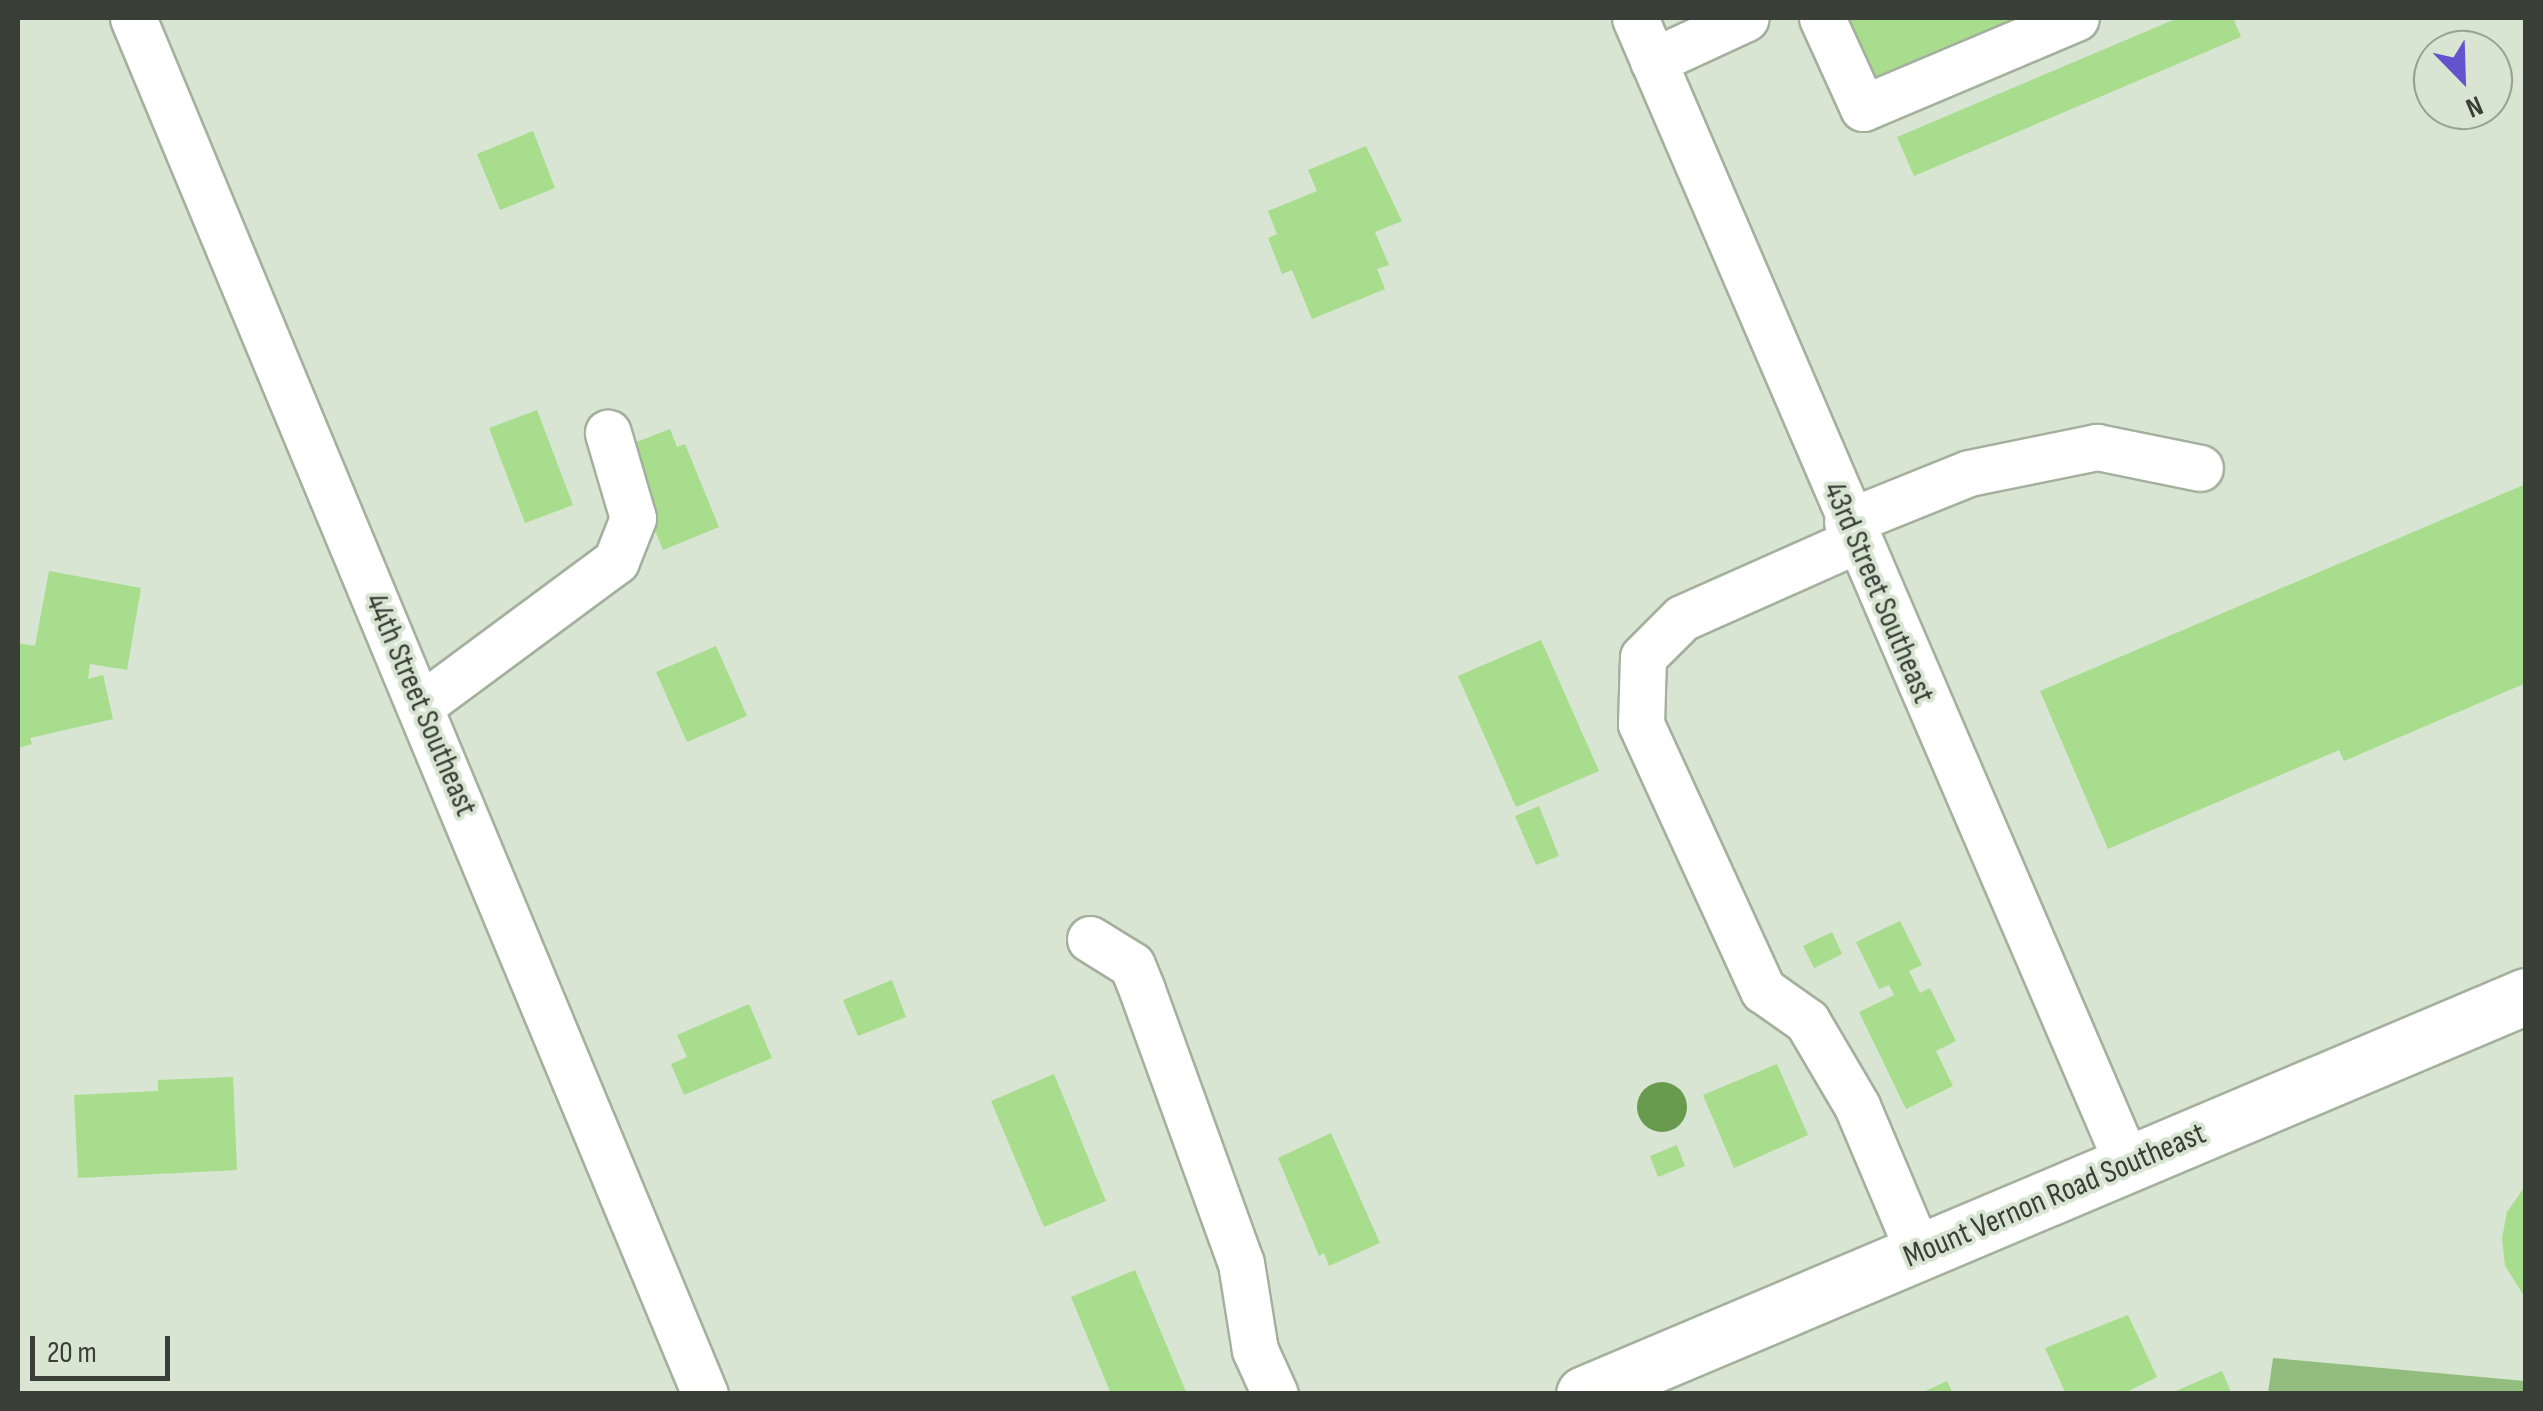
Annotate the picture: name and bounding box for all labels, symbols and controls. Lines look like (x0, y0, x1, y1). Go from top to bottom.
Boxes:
north arrow (2413, 30, 2513, 130)
text: N (2461, 88, 2487, 124)
street label: 43rd Street Southeast (1814, 476, 1942, 710)
street label: 44th Street Southeast (356, 588, 484, 822)
street label: Mount Vernon Road Southeast (1898, 1115, 2212, 1277)
scale bar (35, 1316, 175, 1378)
text: 20 m (47, 1335, 97, 1371)

